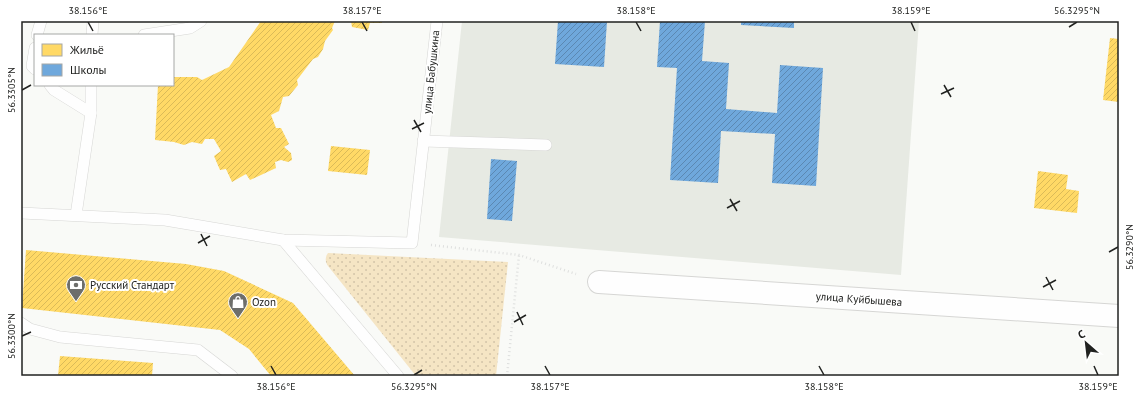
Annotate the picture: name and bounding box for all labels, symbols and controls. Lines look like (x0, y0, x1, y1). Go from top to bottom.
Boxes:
text: 38.156°E (69, 4, 108, 17)
text: 38.157°E (343, 4, 382, 17)
text: 38.158°E (617, 4, 656, 17)
text: 38.159°E (892, 4, 931, 17)
text: 56.3295°N (1054, 4, 1100, 17)
street label: улица Бабушкина (420, 29, 442, 115)
legend (34, 34, 174, 86)
text: Жильё (69, 42, 104, 57)
text: Школы (70, 62, 106, 77)
text: 56.3305°N (5, 67, 18, 113)
text: 56.3290°N (1123, 224, 1136, 270)
bank icon: Русский Стандарт (65, 274, 87, 302)
place label: Русский Стандарт (90, 278, 175, 292)
street label: улица Куйбышева (815, 289, 903, 309)
shop icon: Ozon (227, 291, 249, 319)
place label: Ozon (252, 295, 276, 309)
text: 56.3300°N (5, 313, 18, 359)
north arrow (1066, 323, 1106, 363)
text: С (1075, 327, 1087, 342)
text: 38.156°E (257, 380, 296, 393)
text: 56.3295°N (391, 380, 437, 393)
text: 38.157°E (531, 380, 570, 393)
text: 38.158°E (805, 380, 844, 393)
text: 38.159°E (1079, 380, 1118, 393)

